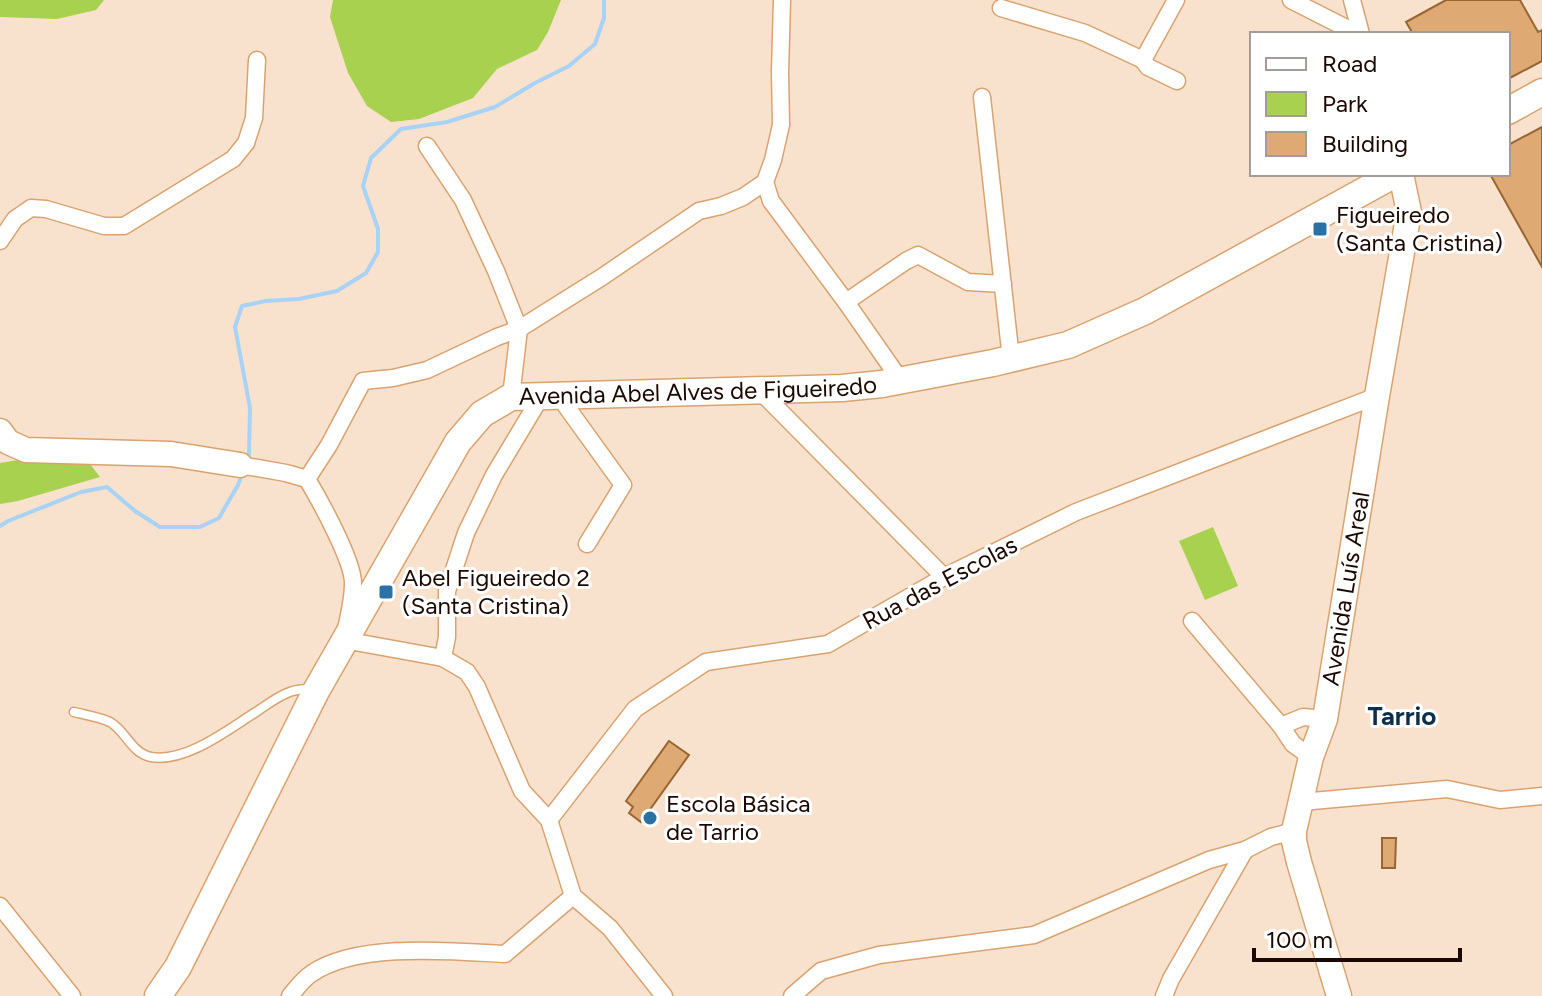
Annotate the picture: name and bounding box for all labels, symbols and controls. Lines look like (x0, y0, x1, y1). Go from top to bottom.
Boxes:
legend (1250, 32, 1510, 176)
text: Road (1322, 49, 1377, 78)
text: Park (1322, 89, 1368, 118)
text: Building (1322, 129, 1408, 158)
place label: Figueiredo (Santa Cristina) (1336, 200, 1503, 257)
marker: Figueiredo (Santa Cristina) (1311, 220, 1329, 238)
street label: Avenida Abel Alves de Figueiredo (518, 370, 878, 411)
street label: Avenida Luís Areal (1316, 489, 1375, 688)
street label: Rua das Escolas (857, 530, 1022, 636)
place label: Abel Figueiredo 2 (Santa Cristina) (402, 563, 590, 620)
marker: Abel Figueiredo 2 (Santa Cristina) (377, 583, 395, 601)
district label: Tarrio (1368, 700, 1436, 732)
place label: Escola Básica de Tarrio (666, 789, 811, 846)
marker: Escola Básica de Tarrio (641, 809, 659, 827)
scale bar (1254, 912, 1460, 962)
text: 100 m (1266, 925, 1333, 954)

